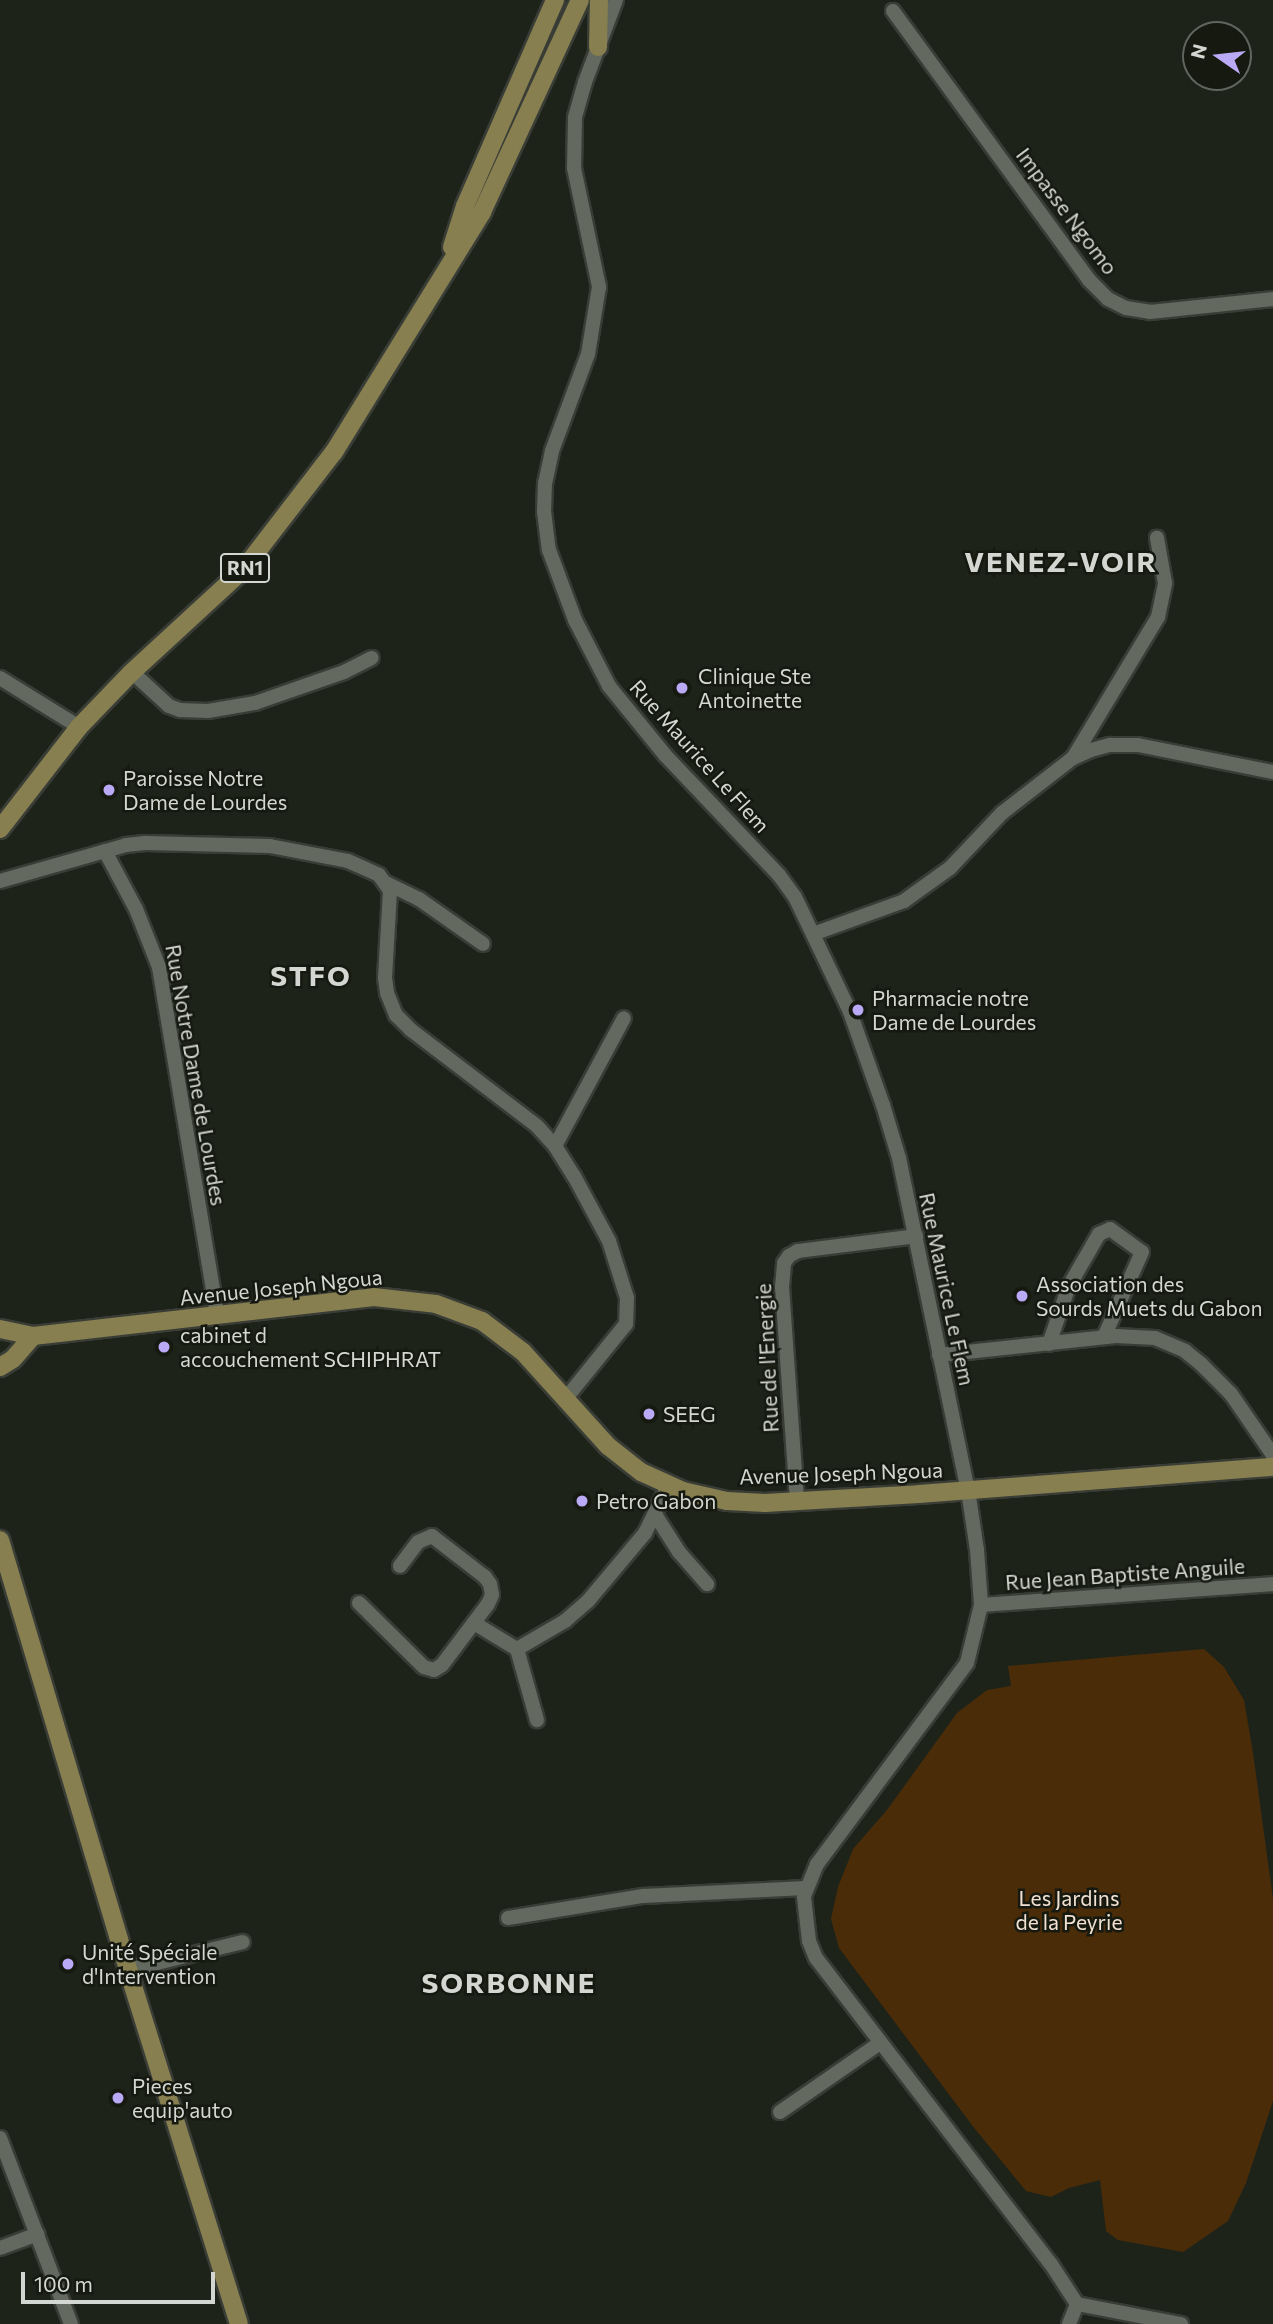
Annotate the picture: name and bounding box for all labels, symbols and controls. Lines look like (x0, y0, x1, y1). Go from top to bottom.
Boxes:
north arrow (1182, 21, 1252, 91)
text: N (1185, 42, 1211, 61)
street label: Impasse Ngomo (1011, 143, 1123, 279)
district label: VENEZ-VOIR (965, 544, 1157, 578)
road number: RN1 (219, 552, 271, 583)
place label: Clinique Ste Antoinette (698, 663, 811, 713)
street label: Rue Maurice Le Flem (625, 675, 775, 837)
marker: Clinique Ste Antoinette (672, 678, 692, 698)
place label: Paroisse Notre Dame de Lourdes (123, 765, 287, 815)
marker: Paroisse Notre Dame de Lourdes (101, 782, 117, 798)
street label: Rue Notre Dame de Lourdes (161, 942, 231, 1208)
district label: STFO (271, 958, 351, 992)
place label: Pharmacie notre Dame de Lourdes (872, 985, 1036, 1035)
marker: Pharmacie notre Dame de Lourdes (850, 1002, 866, 1018)
street label: Rue Maurice Le Flem (914, 1190, 980, 1388)
street label: Avenue Joseph Ngoua (178, 1264, 384, 1310)
place label: Association des Sourds Muets du Gabon (1036, 1271, 1262, 1321)
street label: Rue de l'Energie (751, 1283, 783, 1433)
marker: Association des Sourds Muets du Gabon (1014, 1288, 1030, 1304)
place label: cabinet d accouchement SCHIPHRAT (180, 1322, 441, 1372)
marker: cabinet d accouchement SCHIPHRAT (154, 1337, 174, 1357)
place label: SEEG (663, 1401, 716, 1427)
marker: SEEG (641, 1406, 657, 1422)
street label: Avenue Joseph Ngoua (739, 1457, 943, 1489)
place label: Petro Gabon (596, 1488, 716, 1514)
marker: Petro Gabon (574, 1493, 590, 1509)
street label: Rue Jean Baptiste Anguile (1004, 1553, 1246, 1595)
park label: Les Jardins de la Peyrie (1016, 1885, 1122, 1935)
place label: Unité Spéciale d'Intervention (82, 1939, 217, 1989)
marker: Unité Spéciale d'Intervention (60, 1956, 76, 1972)
district label: SORBONNE (423, 1965, 595, 1999)
place label: Pieces equip'auto (132, 2073, 233, 2123)
marker: Pieces equip'auto (110, 2090, 126, 2106)
scale bar (24, 2258, 219, 2302)
text: 100 m (34, 2271, 93, 2296)

